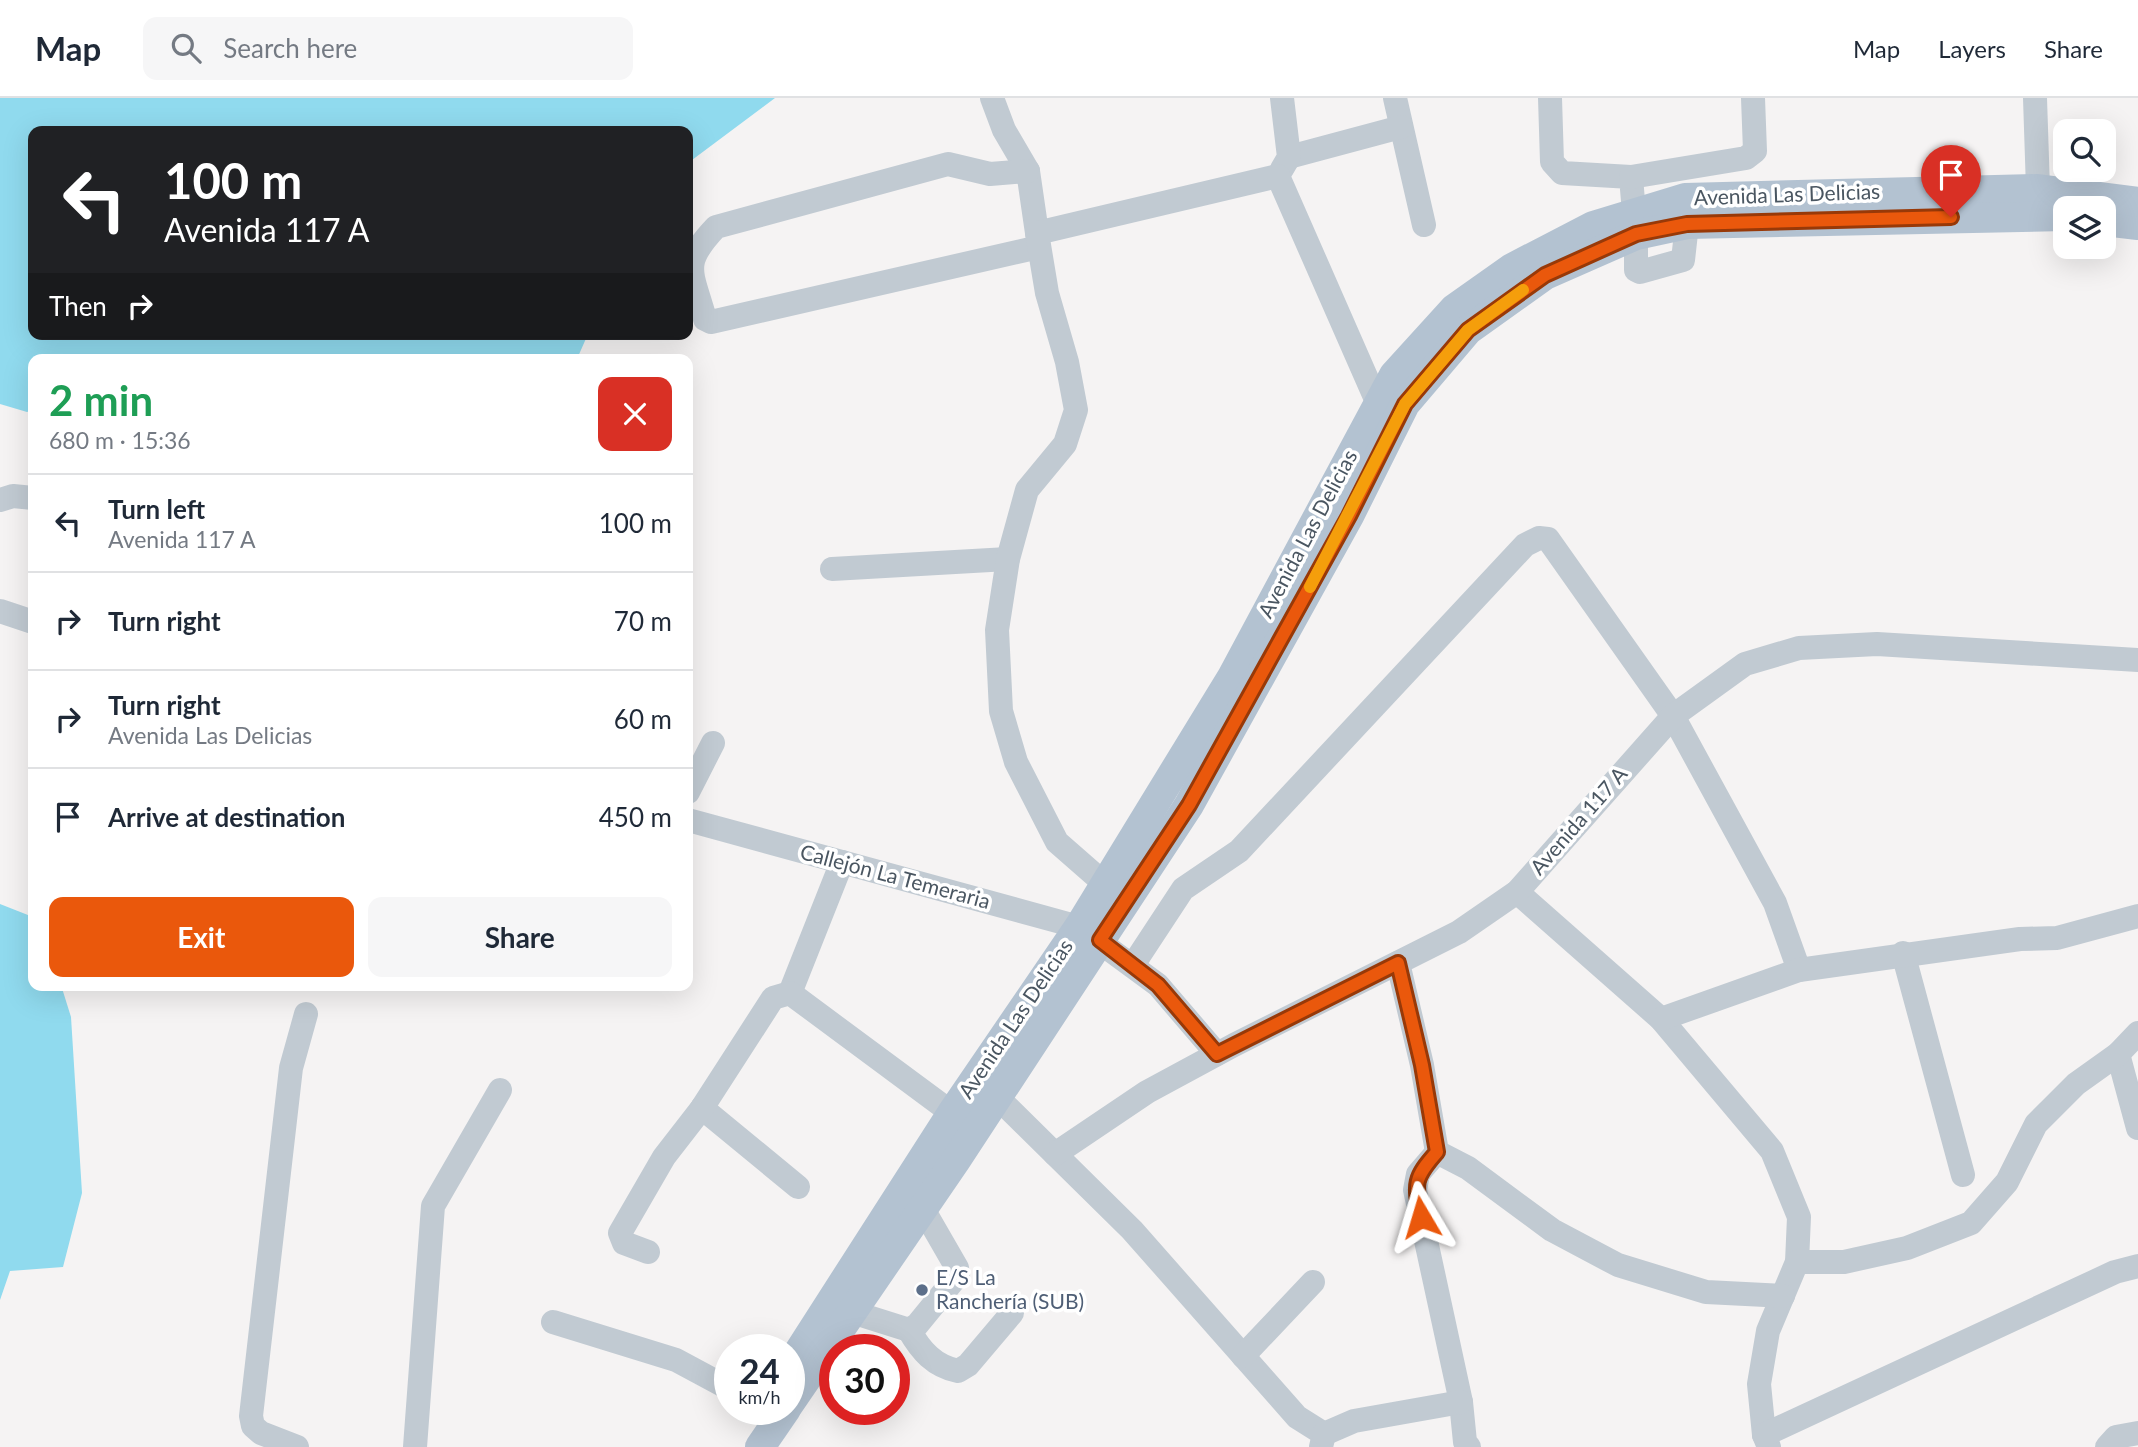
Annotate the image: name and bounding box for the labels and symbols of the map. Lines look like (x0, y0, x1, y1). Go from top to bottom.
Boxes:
pin (1921, 145, 1981, 217)
street label: Avenida Las Delicias (1693, 178, 1881, 209)
street label: Avenida Las Delicias (1252, 445, 1362, 622)
street label: Avenida 117 A (1524, 760, 1632, 879)
street label: Callejón La Temeraria (798, 838, 993, 913)
street label: Avenida Las Delicias (952, 934, 1077, 1102)
position arrow (1384, 1180, 1458, 1254)
place label: E/S La Ranchería (SUB) (936, 1264, 1084, 1313)
marker: E/S La Ranchería (SUB) (914, 1282, 930, 1298)
speed limit sign: 30 (819, 1334, 910, 1425)

